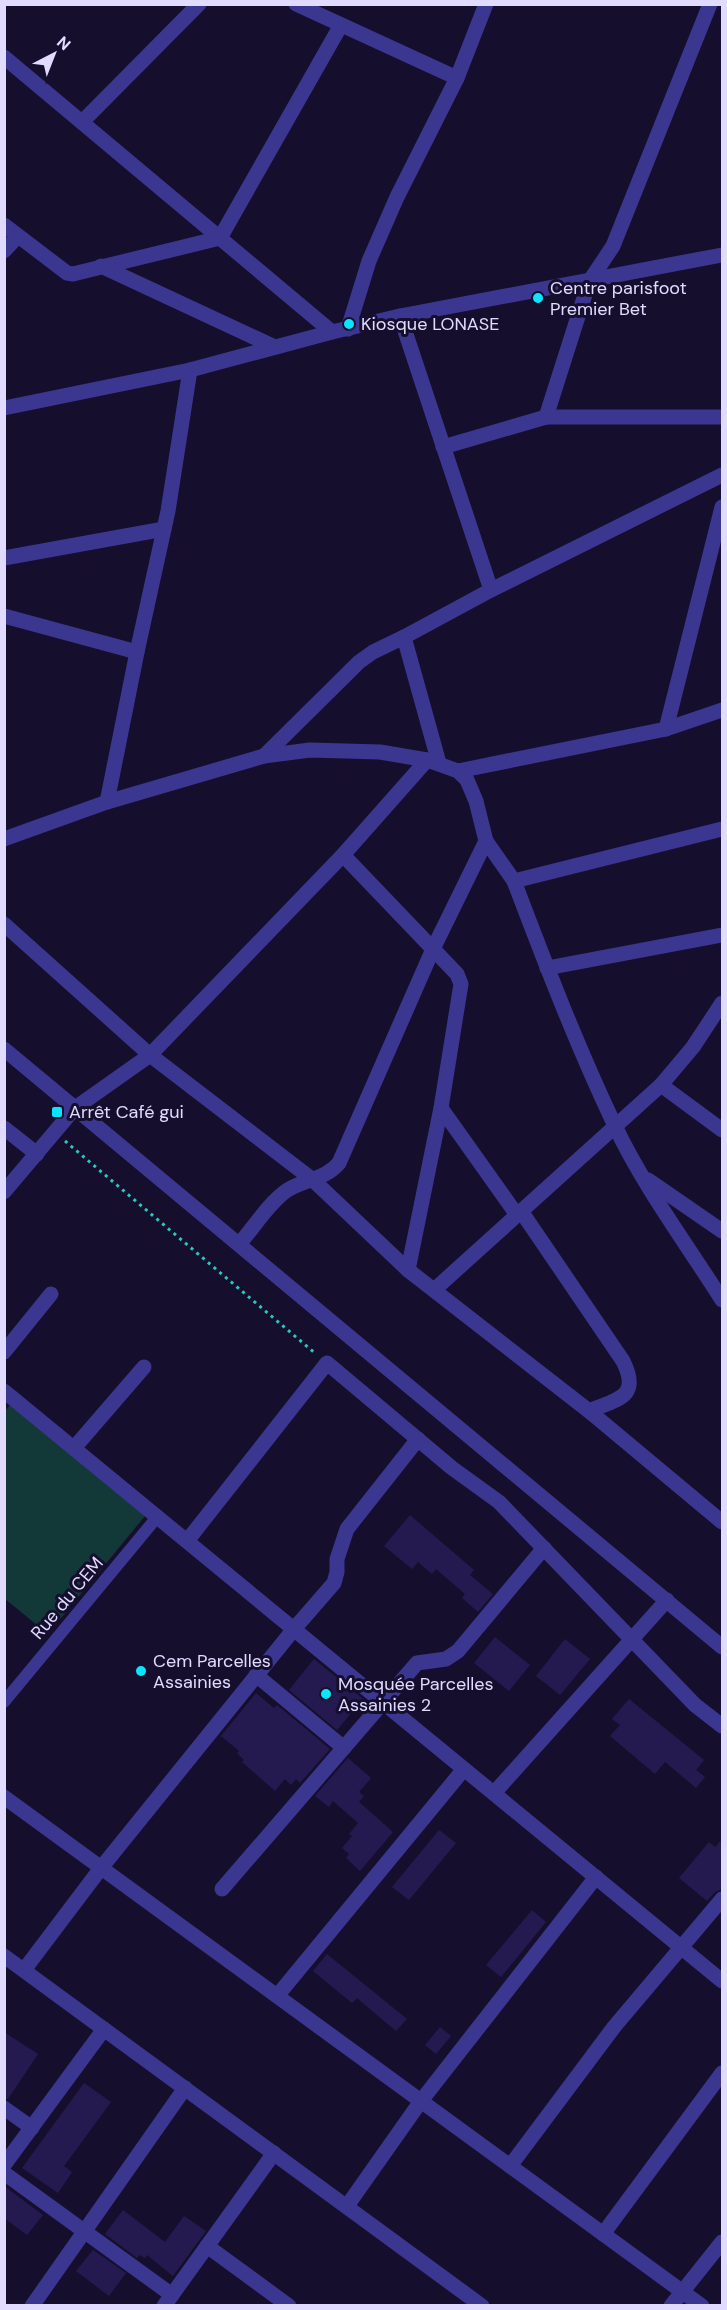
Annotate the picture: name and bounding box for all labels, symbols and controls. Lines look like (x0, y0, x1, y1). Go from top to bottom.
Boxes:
north arrow (24, 24, 84, 84)
text: N (52, 32, 75, 55)
place label: Centre parisfoot Premier Bet (550, 276, 687, 321)
marker: Centre parisfoot Premier Bet (531, 291, 545, 305)
place label: Kiosque LONASE (361, 312, 499, 336)
marker: Kiosque LONASE (342, 317, 356, 331)
place label: Arrêt Café gui (69, 1100, 184, 1124)
marker: Arrêt Café gui (50, 1105, 64, 1119)
street label: Rue du CEM (25, 1552, 109, 1644)
place label: Cem Parcelles Assainies (153, 1649, 271, 1694)
marker: Cem Parcelles Assainies (134, 1664, 148, 1678)
place label: Mosquée Parcelles Assainies 2 (338, 1672, 494, 1717)
marker: Mosquée Parcelles Assainies 2 (319, 1687, 333, 1701)

